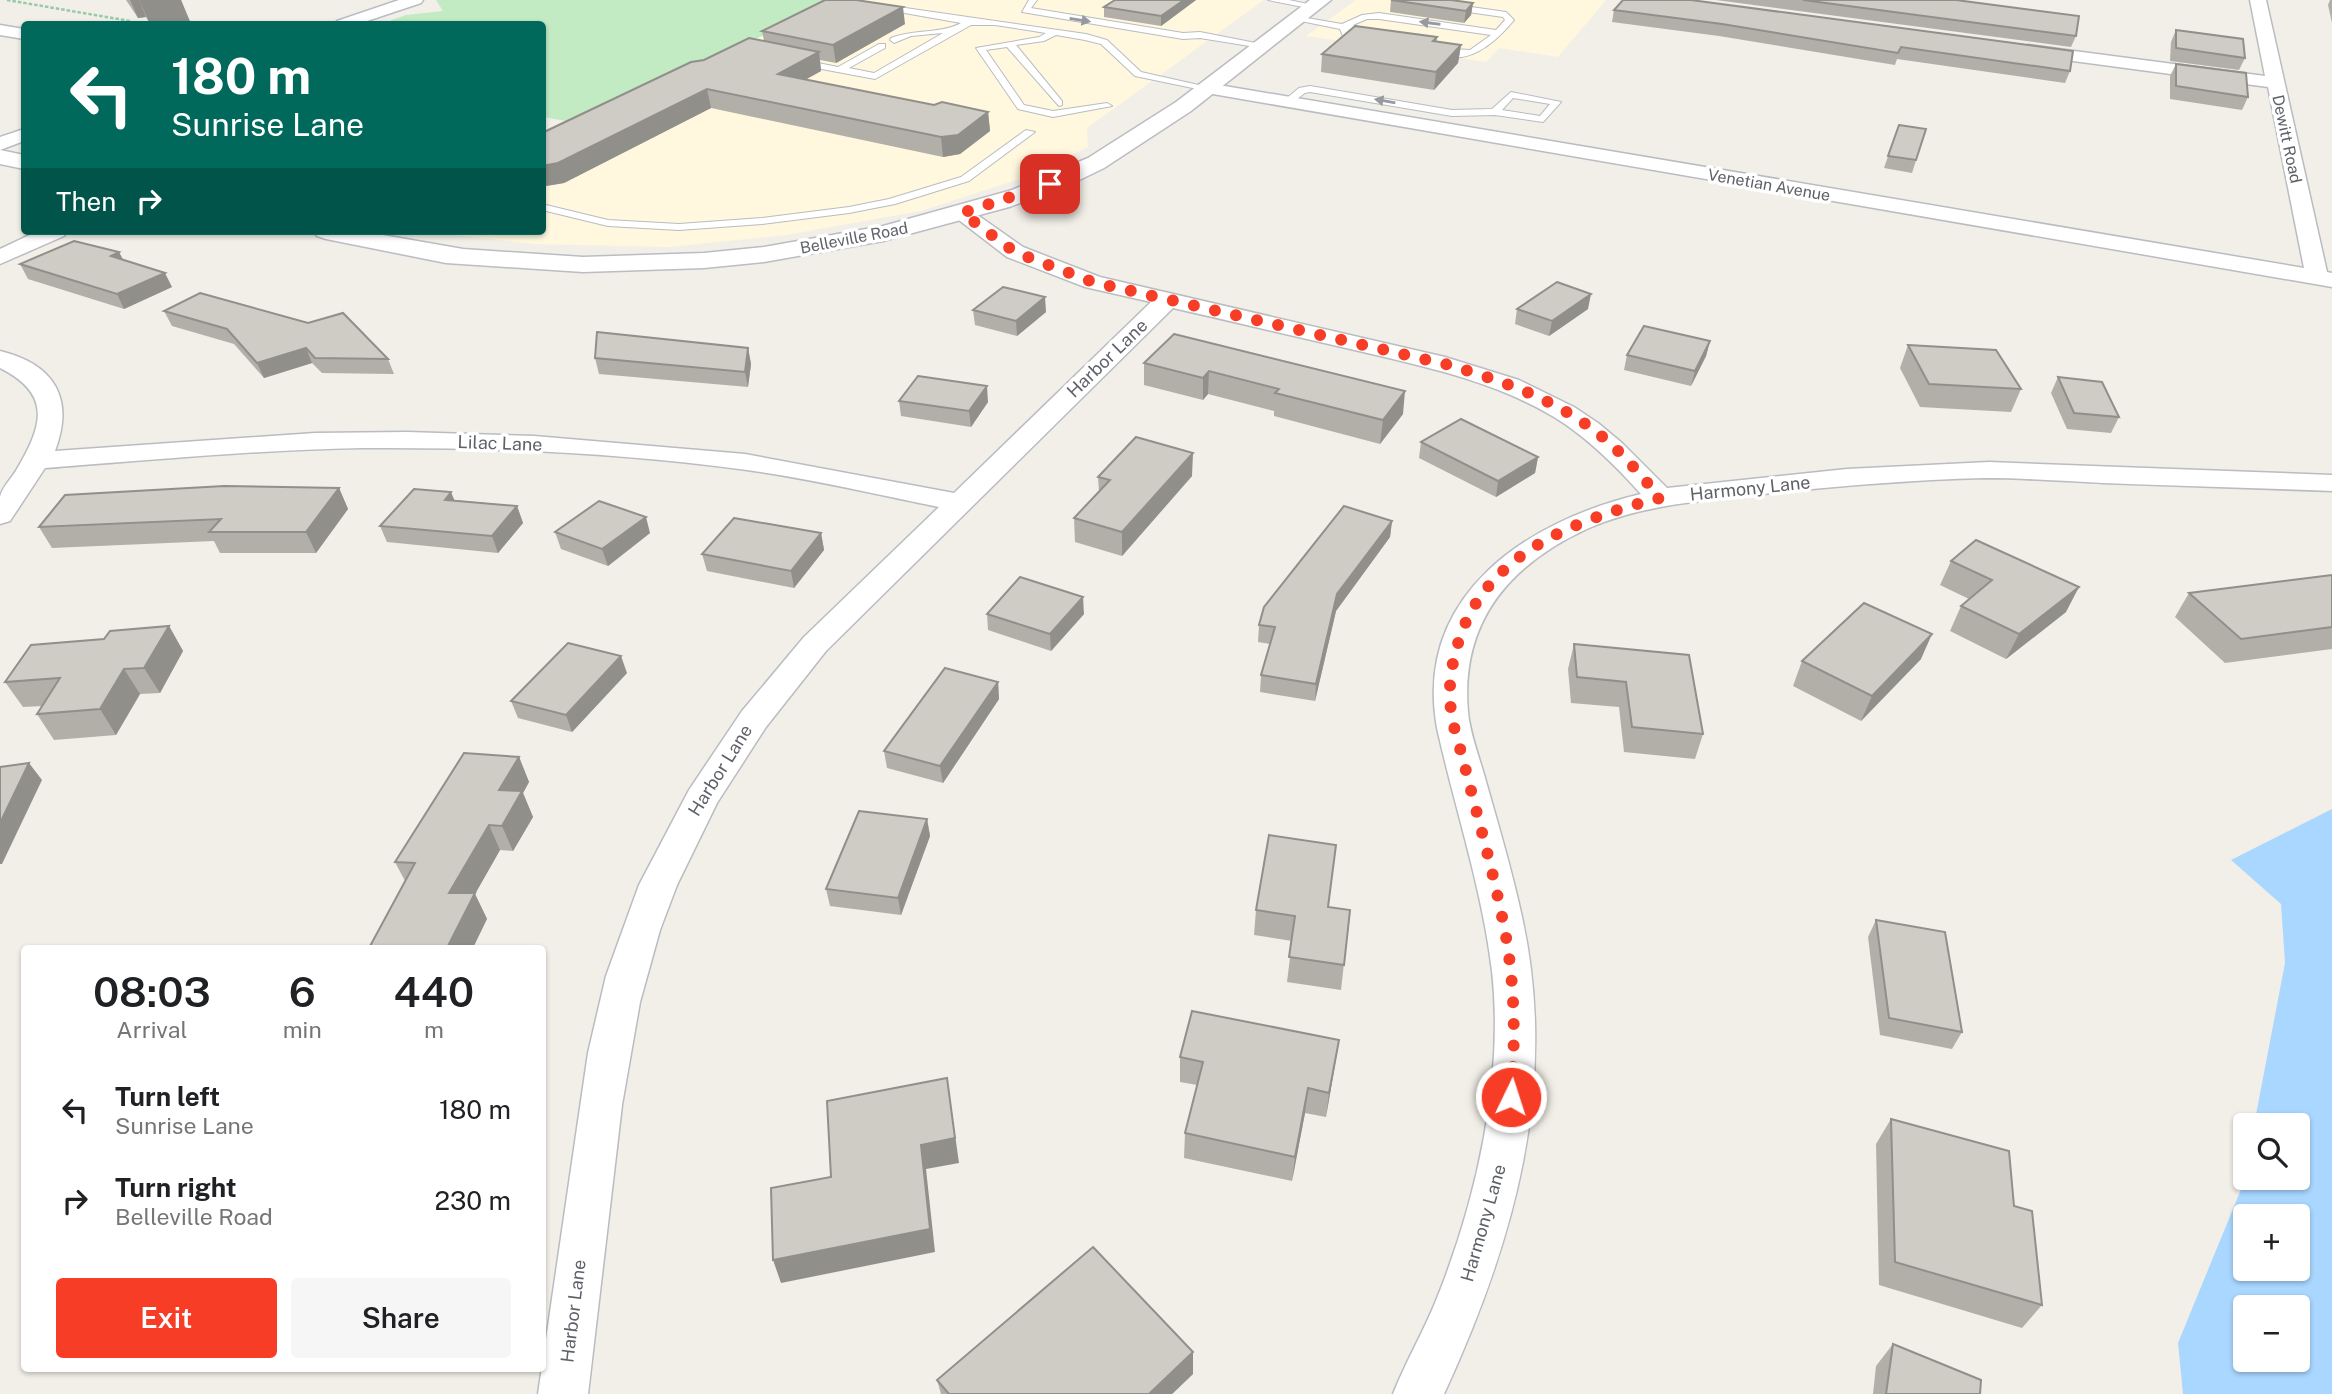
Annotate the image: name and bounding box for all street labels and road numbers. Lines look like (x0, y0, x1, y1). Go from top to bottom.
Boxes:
street label: Dewitt Road (2268, 93, 2306, 185)
street label: Venetian Avenue (1706, 165, 1832, 205)
street label: Belleville Road (798, 218, 910, 258)
street label: Harbor Lane (1062, 314, 1152, 402)
street label: Lilac Lane (457, 431, 543, 455)
street label: Harmony Lane (1689, 471, 1811, 505)
street label: Harbor Lane (684, 720, 756, 820)
street label: Harmony Lane (1456, 1162, 1510, 1284)
street label: Harbor Lane (556, 1258, 590, 1364)

